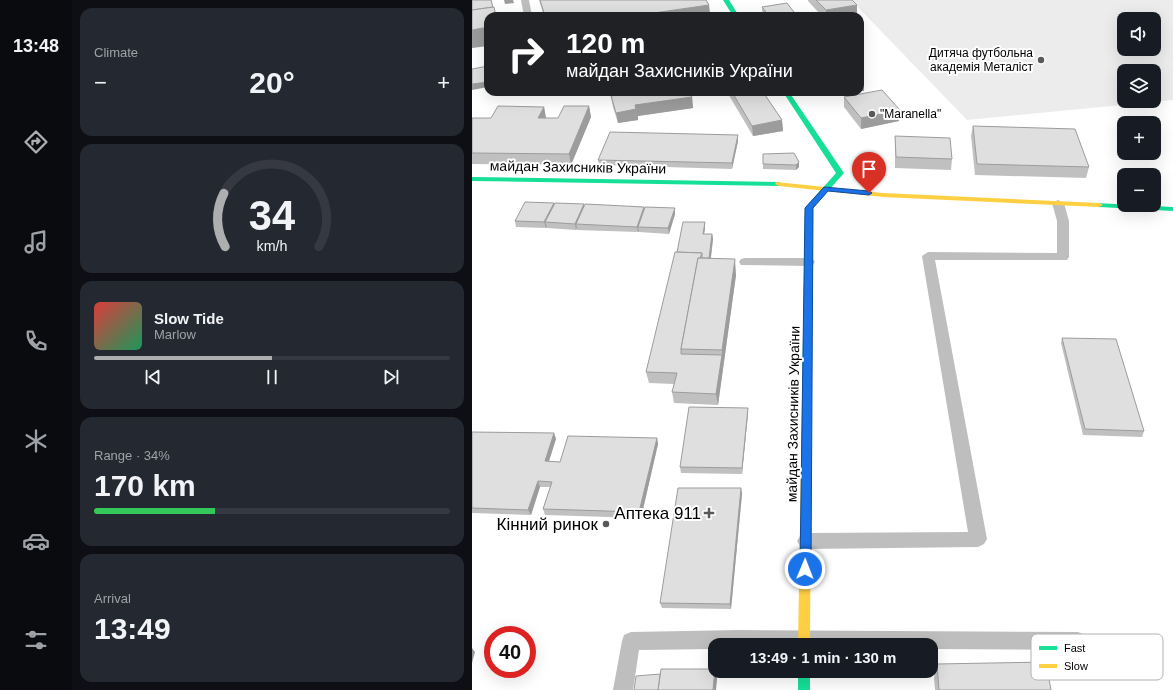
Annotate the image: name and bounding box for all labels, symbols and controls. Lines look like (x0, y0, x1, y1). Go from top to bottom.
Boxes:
map controls (1117, 12, 1161, 212)
button: sound (1117, 12, 1161, 56)
icon: right (500, 28, 552, 80)
text: 120 m (566, 28, 645, 59)
text: 13:48 (13, 36, 59, 56)
text: Climate (94, 45, 138, 60)
place label: Дитяча футбольна академія Металіст (929, 46, 1034, 74)
marker: Дитяча футбольна академія Металіст (1036, 55, 1046, 65)
text: майдан Захисників України (566, 61, 793, 81)
button: layers (1117, 64, 1161, 108)
text: 20° (249, 66, 295, 99)
text: − (94, 70, 107, 95)
text: + (437, 70, 450, 95)
place label: "Maranella" (880, 107, 941, 121)
marker: "Maranella" (867, 109, 877, 119)
button: + (1117, 116, 1161, 160)
icon: directions (22, 128, 50, 156)
pin (852, 152, 886, 193)
street label: майдан Захисників України (490, 157, 666, 177)
icon: arrive (858, 158, 880, 180)
button: − (1117, 168, 1161, 212)
text: 34 (249, 191, 295, 238)
icon: music (22, 228, 50, 256)
text: km/h (257, 237, 288, 253)
text: Slow Tide (154, 310, 224, 327)
street label: майдан Захисників України (783, 326, 803, 502)
icon: phone (22, 327, 50, 355)
text: Marlow (154, 327, 196, 342)
icon: previous (142, 366, 164, 388)
icon: pause (261, 366, 283, 388)
icon: next (380, 366, 402, 388)
icon: climate (22, 427, 50, 455)
text: Range · 34% (94, 448, 170, 463)
text: 170 km (94, 469, 196, 502)
place label: Аптека 911 (614, 504, 701, 523)
marker: Аптека 911 (704, 508, 714, 518)
place label: Кінний ринок (497, 515, 599, 534)
marker: Кінний ринок (601, 519, 611, 529)
icon: car (22, 527, 50, 555)
position arrow (784, 548, 826, 590)
text: Arrival (94, 591, 131, 606)
text: 13:49 (94, 612, 171, 645)
icon: filters (22, 626, 50, 654)
speed limit sign: 40 (484, 626, 536, 678)
legend (1031, 634, 1163, 680)
text: Fast (1064, 642, 1085, 654)
text: 13:49 · 1 min · 130 m (750, 649, 896, 666)
text: Slow (1064, 660, 1088, 672)

